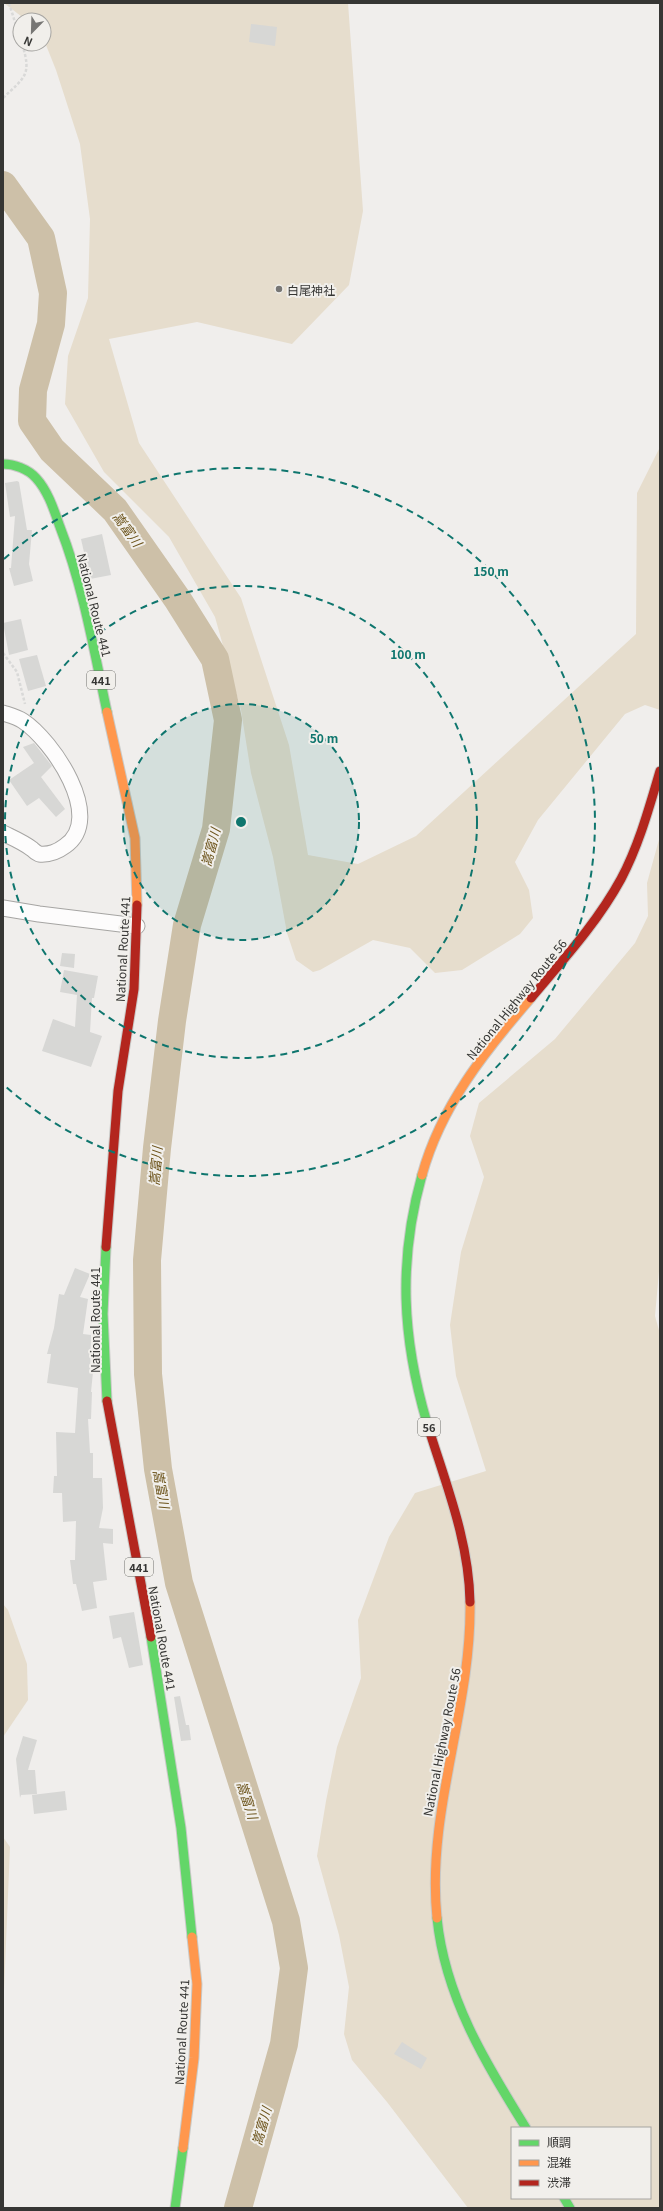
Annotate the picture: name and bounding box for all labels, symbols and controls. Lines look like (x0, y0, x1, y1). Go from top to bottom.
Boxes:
north arrow (12, 12, 52, 52)
text: N (21, 33, 35, 51)
place label: 白尾神社 (287, 281, 335, 298)
marker: 白尾神社 (274, 284, 284, 294)
water label: 嵩富川 (109, 508, 148, 552)
street label: National Route 441 (74, 551, 116, 659)
text: 150 m (473, 562, 509, 579)
text: 100 m (390, 645, 426, 662)
road number: 441 (87, 671, 115, 689)
text: 50 m (310, 729, 338, 746)
centre of rings (234, 815, 248, 829)
water label: 嵩富川 (196, 824, 225, 868)
street label: National Route 441 (111, 896, 133, 1002)
street label: National Highway Route 56 (462, 935, 570, 1063)
water label: 嵩富川 (144, 1144, 166, 1186)
street label: National Route 441 (86, 1267, 103, 1373)
road number: 56 (418, 1418, 440, 1436)
water label: 嵩富川 (149, 1468, 175, 1512)
road number: 441 (125, 1558, 153, 1576)
street label: National Route 441 (145, 1584, 181, 1692)
street label: National Highway Route 56 (418, 1666, 464, 1818)
water label: 嵩富川 (233, 1779, 264, 1823)
street label: National Route 441 (170, 1979, 192, 2085)
water label: 嵩富川 (246, 2103, 276, 2147)
legend (511, 2127, 651, 2199)
text: 順調 (547, 2133, 571, 2150)
text: 混雑 (547, 2153, 571, 2170)
text: 渋滞 (547, 2173, 571, 2190)

